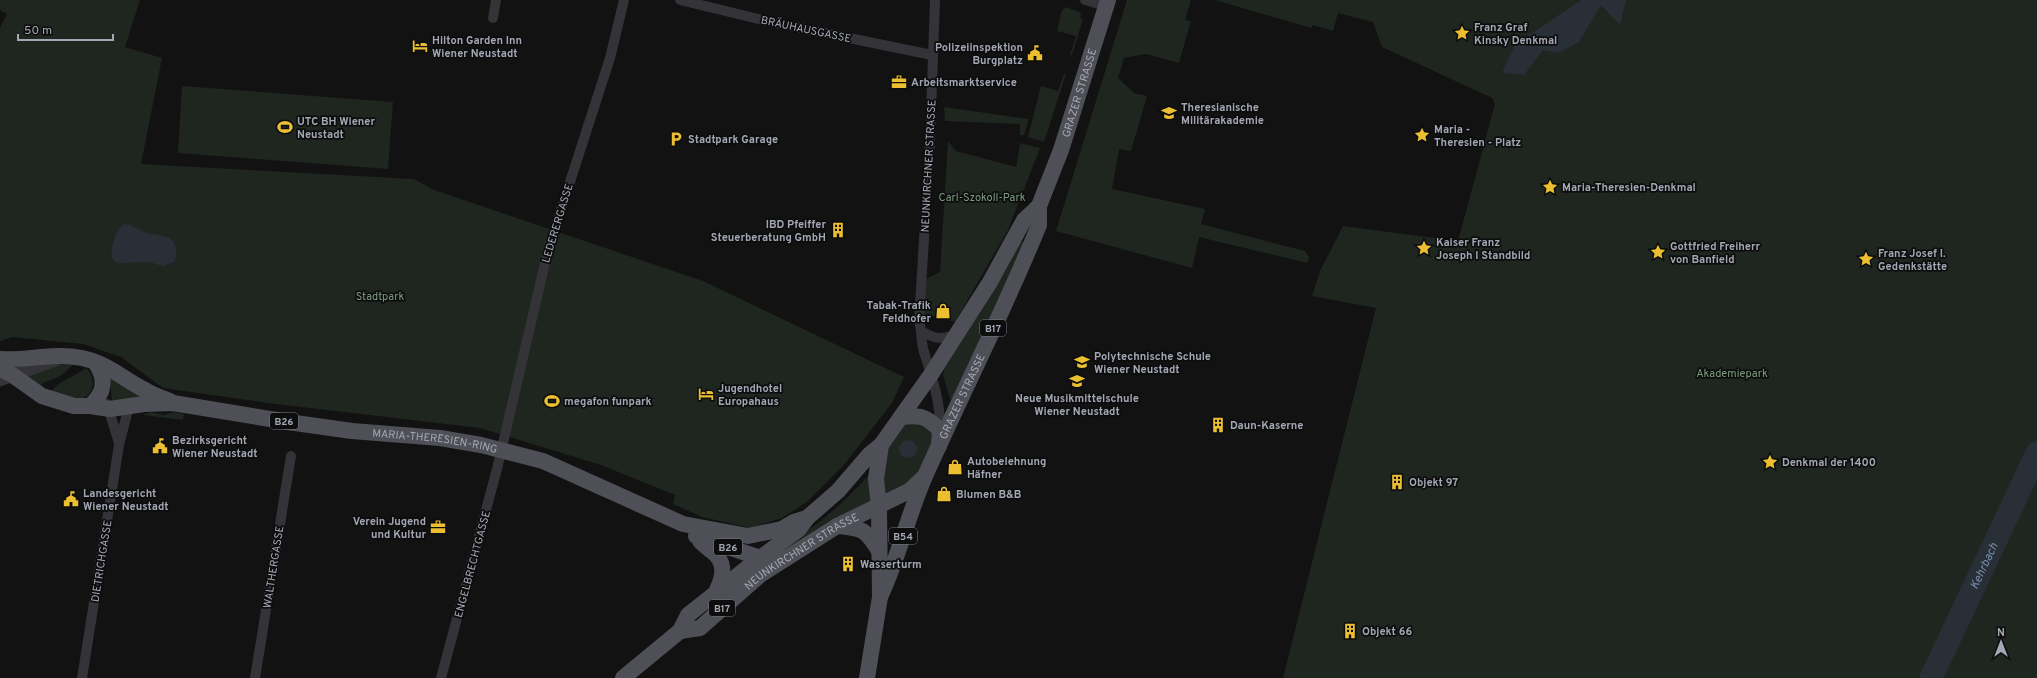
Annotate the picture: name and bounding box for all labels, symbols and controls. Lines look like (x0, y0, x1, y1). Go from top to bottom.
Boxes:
street label: BRÄUHAUSGASSE (759, 13, 852, 46)
scale bar (18, 16, 113, 42)
place label: Franz Graf Kinsky Denkmal (1474, 21, 1557, 48)
text: 50 m (24, 23, 52, 39)
place icon: Franz Graf Kinsky Denkmal (1453, 24, 1471, 42)
place label: Hilton Garden Inn Wiener Neustadt (432, 34, 522, 61)
hotel icon: Hilton Garden Inn Wiener Neustadt (411, 37, 429, 55)
place label: Polizeiinspektion Burgplatz (935, 41, 1023, 68)
public building icon: Polizeiinspektion Burgplatz (1026, 44, 1044, 62)
street label: GRAZER STRASSE (1059, 47, 1100, 139)
office icon: Arbeitsmarktservice (890, 73, 908, 91)
place label: Arbeitsmarktservice (911, 76, 1017, 90)
street label: NEUNKIRCHNER STRASSE (919, 99, 939, 233)
place label: Theresianische Militärakademie (1181, 101, 1264, 128)
school or university icon: Theresianische Militärakademie (1160, 104, 1178, 122)
place label: UTC BH Wiener Neustadt (297, 115, 376, 142)
sports icon: UTC BH Wiener Neustadt (276, 118, 294, 136)
place label: Maria - Theresien - Platz (1434, 123, 1521, 150)
place icon: Maria - Theresien - Platz (1413, 126, 1431, 144)
parking icon: Stadtpark Garage (667, 130, 685, 148)
place label: Stadtpark Garage (688, 133, 778, 147)
place icon: Maria-Theresien-Denkmal (1541, 178, 1559, 196)
place label: Maria-Theresien-Denkmal (1562, 181, 1696, 195)
street label: LEDERERGASSE (539, 182, 577, 265)
park label: Carl-Szokoll-Park (939, 191, 1026, 205)
place label: IBD Pfeiffer Steuerberatung GmbH (711, 218, 826, 245)
building icon: IBD Pfeiffer Steuerberatung GmbH (829, 221, 847, 239)
place label: Kaiser Franz Joseph I Standbild (1436, 236, 1530, 263)
place icon: Kaiser Franz Joseph I Standbild (1415, 239, 1433, 257)
place label: Gottfried Freiherr von Banfield (1670, 240, 1760, 267)
place icon: Gottfried Freiherr von Banfield (1649, 243, 1667, 261)
place label: Franz Josef I. Gedenkstätte (1878, 247, 1947, 274)
place icon: Franz Josef I. Gedenkstätte (1857, 250, 1875, 268)
park label: Stadtpark (356, 290, 405, 304)
place label: Tabak-Trafik Feldhofer (867, 299, 931, 326)
shop icon: Tabak-Trafik Feldhofer (934, 302, 952, 320)
road number: B17 (980, 320, 1006, 336)
place label: Polytechnische Schule Wiener Neustadt (1094, 350, 1211, 377)
street label: GRAZER STRASSE (937, 352, 989, 442)
school or university icon: Polytechnische Schule Wiener Neustadt (1073, 353, 1091, 371)
park label: Akademiepark (1696, 367, 1768, 381)
school or university icon: Neue Musikmittelschule Wiener Neustadt (1068, 372, 1086, 390)
place label: Jugendhotel Europahaus (718, 382, 782, 409)
hotel icon: Jugendhotel Europahaus (697, 385, 715, 403)
sports icon: megafon funpark (543, 392, 561, 410)
place label: Neue Musikmittelschule Wiener Neustadt (1015, 392, 1139, 419)
place label: megafon funpark (564, 395, 652, 409)
road number: B26 (270, 413, 298, 429)
building icon: Daun-Kaserne (1209, 416, 1227, 434)
place label: Daun-Kaserne (1230, 419, 1304, 433)
street label: MARIA-THERESIEN-RING (372, 427, 499, 457)
place label: Bezirksgericht Wiener Neustadt (172, 434, 258, 461)
public building icon: Bezirksgericht Wiener Neustadt (151, 437, 169, 455)
place icon: Denkmal der 1400 (1761, 453, 1779, 471)
place label: Autobelehnung Häfner (967, 455, 1046, 482)
place label: Denkmal der 1400 (1782, 456, 1876, 470)
shop icon: Autobelehnung Häfner (946, 458, 964, 476)
building icon: Objekt 97 (1388, 473, 1406, 491)
place label: Objekt 97 (1409, 476, 1458, 490)
shop icon: Blumen B&B (935, 485, 953, 503)
place label: Landesgericht Wiener Neustadt (83, 487, 169, 514)
place label: Blumen B&B (956, 488, 1021, 502)
public building icon: Landesgericht Wiener Neustadt (62, 490, 80, 508)
street label: ENGELBRECHTGASSE (452, 509, 494, 619)
street label: NEUNKIRCHNER STRASSE (742, 511, 861, 593)
place label: Verein Jugend und Kultur (353, 515, 426, 542)
office icon: Verein Jugend und Kultur (429, 518, 447, 536)
street label: DIETRICHGASSE (89, 519, 115, 603)
street label: WALTHERGASSE (261, 525, 287, 609)
road number: B54 (889, 528, 917, 544)
road number: B26 (714, 539, 742, 555)
water label: Kehrbach (1967, 540, 2003, 592)
building icon: Wasserturm (839, 555, 857, 573)
place label: Wasserturm (860, 558, 922, 572)
road number: B17 (709, 600, 735, 616)
building icon: Objekt 66 (1341, 622, 1359, 640)
north arrow (1981, 622, 2021, 662)
place label: Objekt 66 (1362, 625, 1412, 639)
text: N (1997, 626, 2005, 640)

